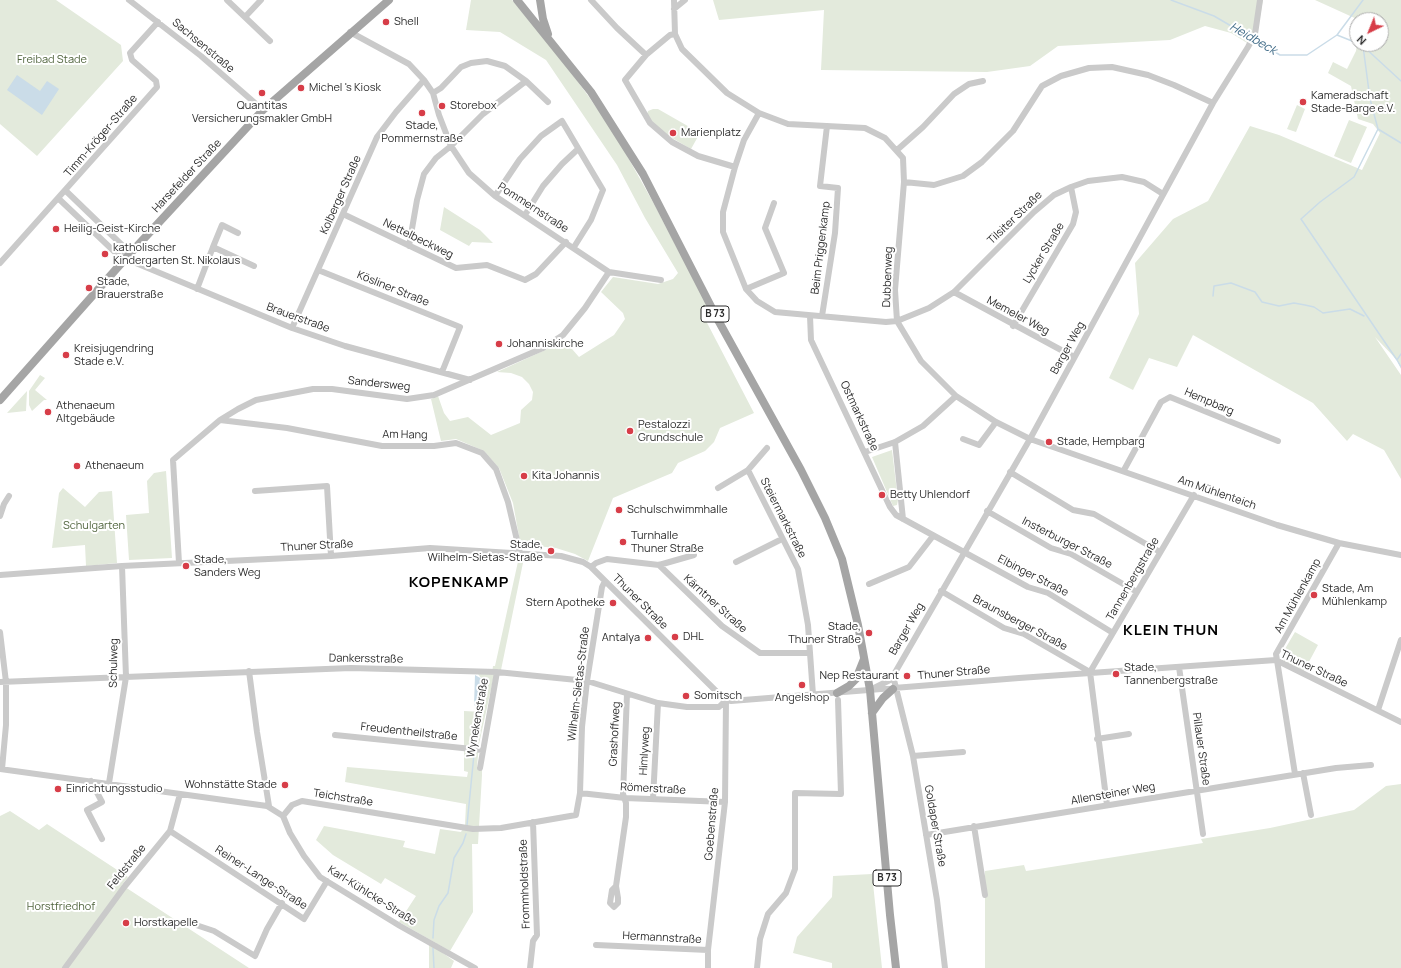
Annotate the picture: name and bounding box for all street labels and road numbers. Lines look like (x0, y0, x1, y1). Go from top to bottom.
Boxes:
street label: Sachsenstraße (169, 16, 237, 76)
street label: Timm-Kröger-Straße (62, 92, 140, 180)
street label: Harsefelder Straße (150, 137, 224, 215)
street label: Kolberger Straße (318, 153, 364, 237)
street label: Pommernstraße (495, 180, 571, 236)
street label: Tilsiter Straße (985, 189, 1045, 247)
street label: Beim Priggenkamp (809, 201, 833, 295)
street label: Nettelbeckweg (381, 216, 455, 262)
street label: Lycker Straße (1021, 220, 1067, 286)
street label: Dubbenweg (880, 246, 896, 308)
street label: Kösliner Straße (355, 269, 431, 309)
street label: Memeler Weg (984, 294, 1052, 338)
street label: Brauerstraße (265, 300, 331, 336)
road number: B 73 (701, 306, 729, 322)
street label: Barger Weg (1048, 319, 1088, 377)
street label: Sandersweg (347, 374, 411, 394)
street label: Ostmarkstraße (837, 379, 881, 453)
street label: Hempbarg (1182, 386, 1236, 418)
street label: Am Hang (382, 428, 428, 442)
street label: Am Mühlenteich (1176, 473, 1258, 513)
street label: Steiermarkstraße (757, 476, 809, 560)
street label: Insterburger Straße (1020, 515, 1114, 571)
street label: Tannenbergstraße (1104, 535, 1162, 623)
street label: Thuner Straße (280, 538, 354, 554)
street label: Elbinger Straße (995, 553, 1071, 599)
street label: Am Mühlenkamp (1272, 556, 1324, 636)
street label: Thuner Straße (610, 572, 670, 632)
street label: Kärntner Straße (681, 572, 749, 636)
street label: Braunsberger Straße (970, 592, 1070, 654)
street label: Barger Weg (887, 600, 927, 658)
street label: Wilhelm-Sietas-Straße (565, 626, 593, 742)
street label: Schulweg (107, 638, 121, 688)
street label: Thuner Straße (1278, 648, 1350, 690)
street label: Dankersstraße (329, 652, 403, 666)
street label: Thuner Straße (917, 663, 991, 683)
street label: Wynekenstraße (465, 677, 491, 759)
street label: Grashoffweg (607, 701, 623, 767)
street label: Pillauer Straße (1189, 712, 1213, 786)
street label: Freudentheilstraße (360, 720, 458, 744)
street label: Himlyweg (637, 726, 653, 776)
street label: Allensteiner Weg (1070, 780, 1156, 808)
street label: Römerstraße (620, 781, 686, 797)
street label: Goldaper Straße (921, 784, 949, 868)
street label: Teichstraße (312, 787, 374, 809)
street label: Goebenstraße (702, 787, 722, 861)
street label: Frommholdstraße (517, 839, 533, 929)
street label: Feldstraße (105, 842, 149, 892)
street label: Reiner-Lange-Straße (212, 843, 310, 913)
street label: Karl-Kühlcke-Straße (325, 863, 419, 929)
road number: B 73 (873, 870, 901, 886)
street label: Hermannstraße (622, 929, 702, 947)

